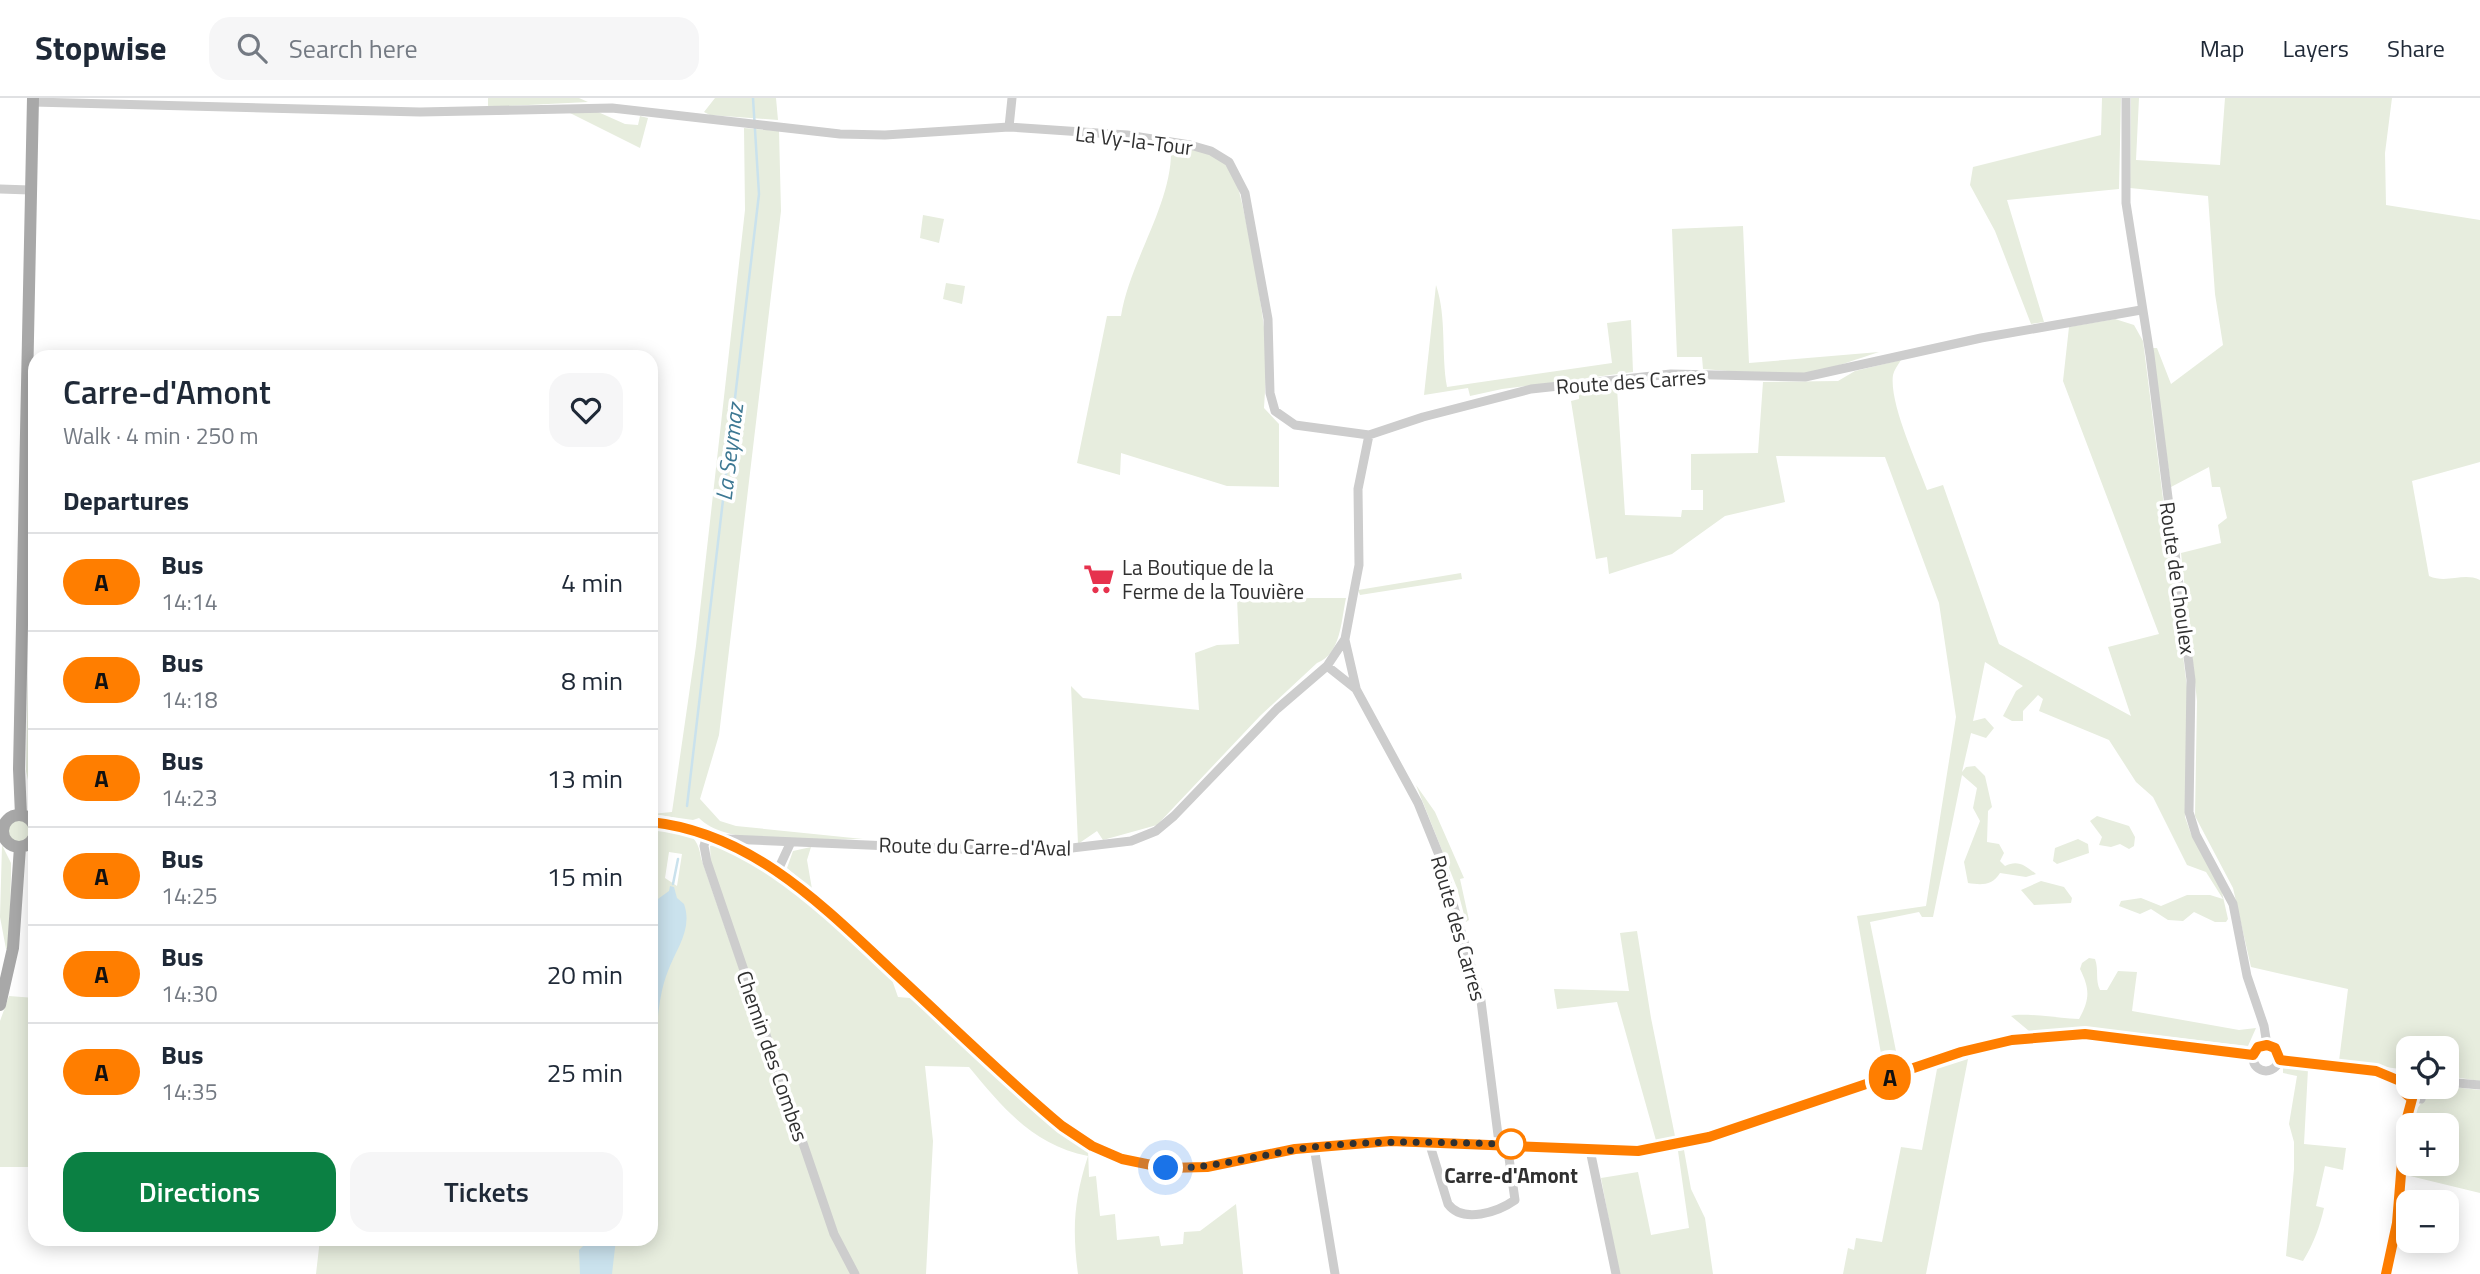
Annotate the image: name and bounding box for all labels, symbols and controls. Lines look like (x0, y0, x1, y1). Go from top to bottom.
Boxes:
search box (209, 17, 699, 80)
text: Stopwise (35, 23, 167, 73)
icon: search (233, 29, 271, 67)
text: Search here (289, 29, 418, 68)
text: Map (2200, 30, 2245, 66)
text: Layers (2283, 30, 2349, 66)
text: Share (2387, 30, 2445, 66)
street label: La Vy-la-Tour (1073, 117, 1195, 163)
street label: Route des Carres (1555, 360, 1707, 402)
text: Carre-d'Amont (63, 367, 271, 417)
button: heart (549, 373, 623, 447)
water label: La Seymaz (706, 399, 753, 503)
text: Walk · 4 min · 250 m (63, 418, 259, 453)
text: Departures (63, 481, 189, 520)
street label: Route de Choulex (2151, 500, 2205, 657)
text: Bus (161, 545, 203, 584)
place label: La Boutique de la Ferme de la Touvière (1122, 551, 1304, 607)
supermarket icon: La Boutique de la Ferme de la Touvière (1082, 562, 1116, 596)
text: 4 min (561, 563, 623, 602)
text: A (94, 564, 109, 600)
text: 14:14 (161, 584, 218, 619)
text: Bus (161, 643, 203, 682)
text: 8 min (561, 661, 623, 700)
text: A (94, 662, 109, 698)
text: 14:18 (161, 682, 218, 717)
text: Bus (161, 741, 203, 780)
text: 13 min (547, 759, 623, 798)
text: A (94, 760, 109, 796)
text: 14:23 (161, 780, 218, 815)
street label: Route du Carre-d'Aval (878, 828, 1072, 864)
text: Bus (161, 839, 203, 878)
street label: Route des Carres (1423, 851, 1495, 1005)
text: 15 min (547, 857, 623, 896)
text: A (94, 858, 109, 894)
text: 14:25 (161, 878, 218, 913)
text: Bus (161, 937, 203, 976)
text: 20 min (547, 955, 623, 994)
text: A (94, 956, 109, 992)
street label: Chemin des Combes (729, 966, 817, 1146)
text: 14:30 (161, 976, 218, 1011)
text: Bus (161, 1035, 203, 1074)
map controls (2396, 1036, 2459, 1253)
button: locate (2396, 1036, 2459, 1099)
text: 25 min (547, 1053, 623, 1092)
text: A (94, 1054, 109, 1090)
line badge: A (1867, 1054, 1913, 1100)
text: A (1883, 1059, 1897, 1095)
text: 14:35 (161, 1074, 218, 1109)
button: + (2396, 1113, 2459, 1176)
marker: Carre-d'Amont (1496, 1129, 1526, 1159)
your location (1148, 1150, 1183, 1185)
button: Directions (63, 1152, 336, 1232)
button: Tickets (350, 1152, 623, 1232)
place label: Carre-d'Amont (1444, 1159, 1578, 1191)
button: − (2396, 1190, 2459, 1253)

